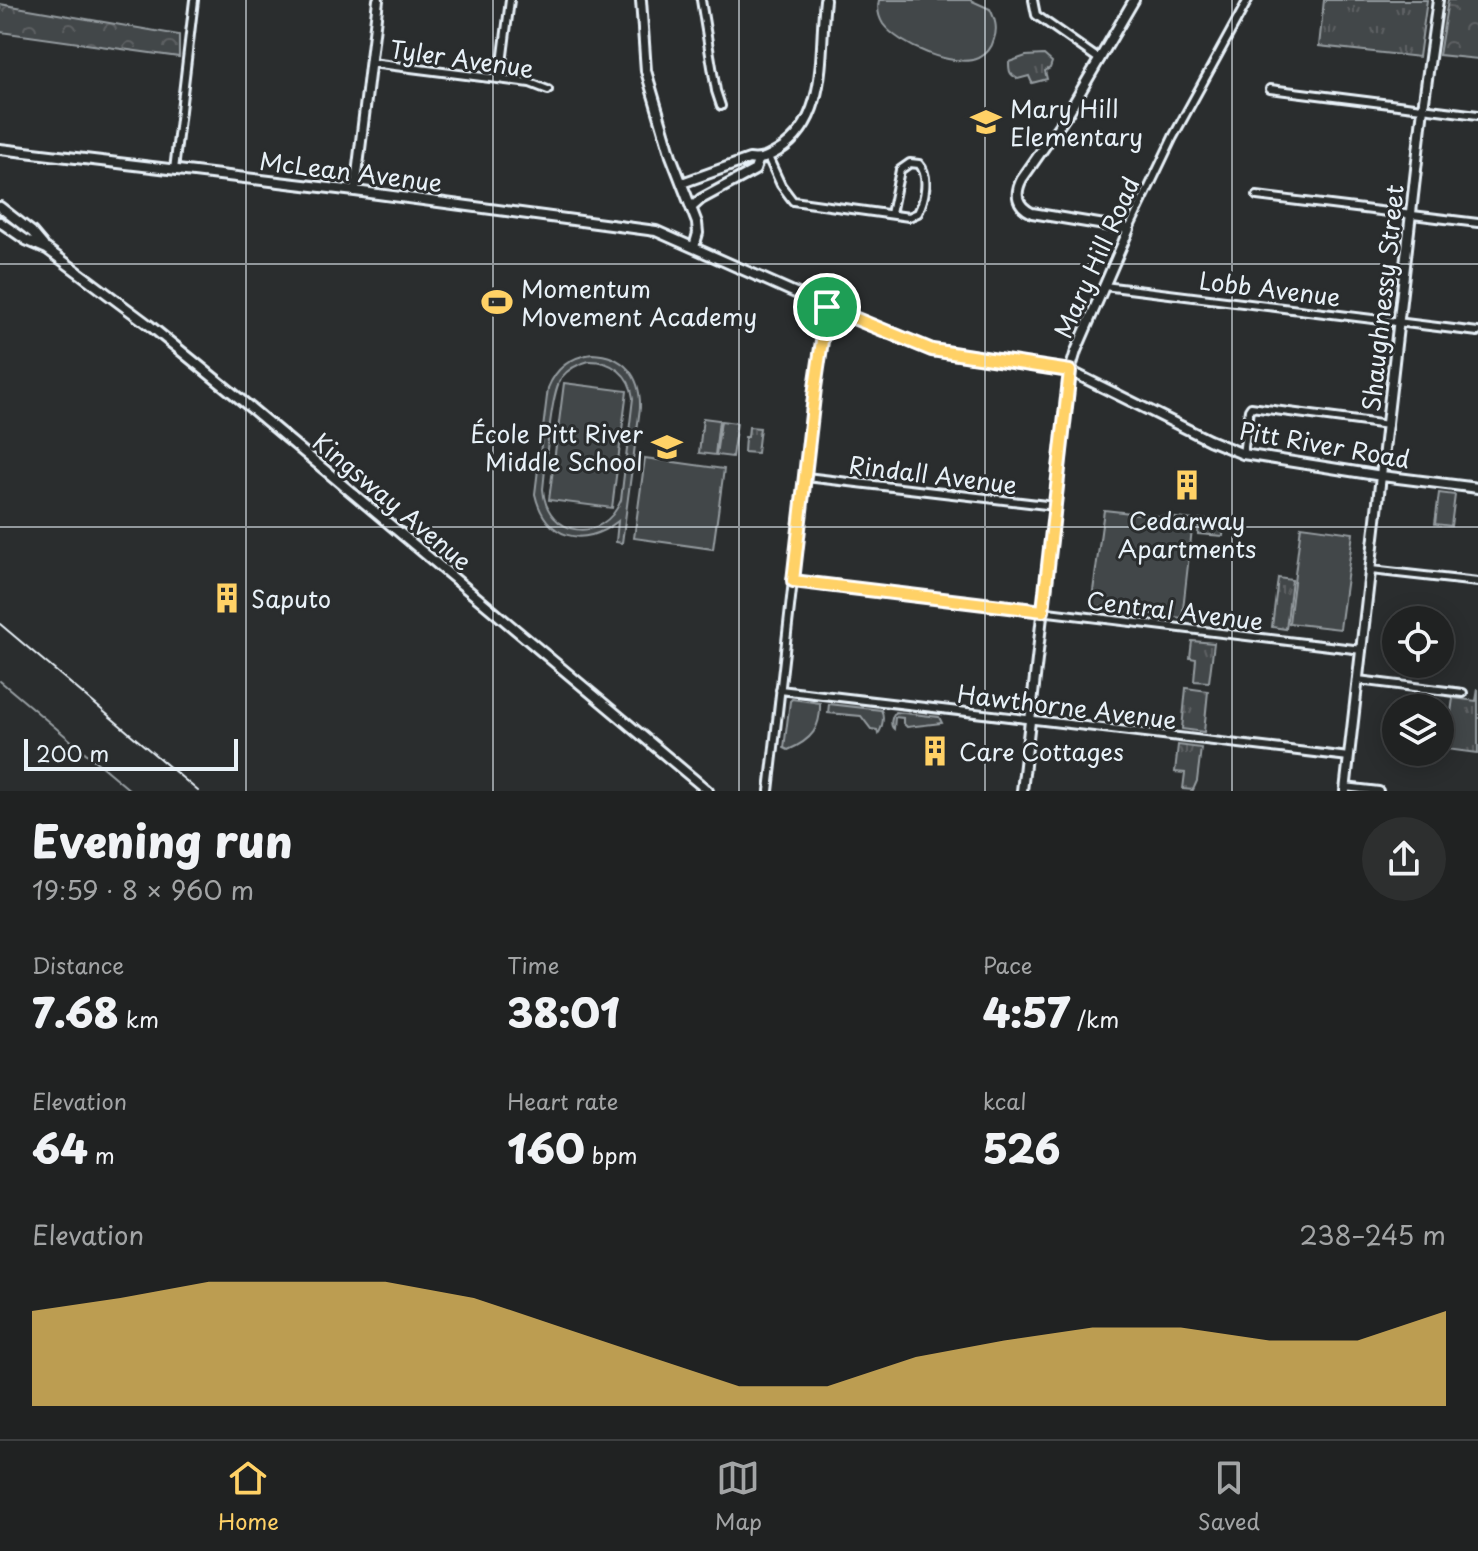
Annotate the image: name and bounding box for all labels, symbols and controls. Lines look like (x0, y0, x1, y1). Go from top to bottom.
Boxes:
street label: Tyler Avenue (388, 30, 536, 86)
place label: Mary Hill Elementary (1010, 90, 1143, 154)
school or university icon: Mary Hill Elementary (969, 105, 1003, 139)
street label: McLean Avenue (258, 142, 444, 200)
street label: Mary Hill Road (1044, 170, 1148, 344)
street label: Shaughnessy Street (1352, 183, 1412, 413)
street label: Lobb Avenue (1197, 261, 1343, 315)
place label: Momentum Movement Academy (521, 270, 757, 334)
pin (793, 273, 861, 341)
sports icon: Momentum Movement Academy (480, 285, 514, 319)
icon: arrive (805, 285, 849, 329)
street label: Pitt River Road (1237, 411, 1413, 477)
place label: École Pitt River Middle School (470, 415, 643, 479)
street label: Kingsway Avenue (306, 424, 480, 578)
school or university icon: École Pitt River Middle School (650, 430, 684, 464)
street label: Rindall Avenue (847, 446, 1019, 502)
building icon: Cedarway Apartments (1170, 468, 1204, 502)
place label: Cedarway Apartments (1118, 502, 1256, 566)
place label: Saputo (251, 580, 331, 616)
building icon: Saputo (210, 581, 244, 615)
street label: Central Avenue (1085, 581, 1265, 639)
map controls (1382, 606, 1454, 766)
button: locate (1382, 606, 1454, 678)
street label: Hawthorne Avenue (955, 675, 1179, 737)
button: layers (1382, 694, 1454, 766)
place label: Care Cottages (959, 733, 1124, 769)
building icon: Care Cottages (918, 734, 952, 768)
scale bar (24, 735, 238, 771)
text: 200 m (36, 736, 109, 769)
text: Evening run (32, 807, 293, 873)
button: share (1362, 817, 1446, 901)
text: 19:59 · 8 × 960 m (32, 870, 254, 909)
text: Distance (32, 948, 124, 981)
text: Time (507, 948, 559, 981)
text: Pace (983, 948, 1032, 981)
text: 7.68 (32, 981, 119, 1042)
text: 38:01 (507, 981, 620, 1042)
text: 4:57 (983, 981, 1070, 1042)
text: km (119, 1002, 159, 1035)
text: /km (1070, 1002, 1119, 1035)
text: Elevation (32, 1084, 127, 1117)
text: Heart rate (507, 1084, 618, 1117)
text: kcal (983, 1084, 1027, 1117)
text: 64 (32, 1117, 88, 1178)
text: 160 (507, 1117, 585, 1178)
text: 526 (983, 1117, 1060, 1178)
text: m (88, 1138, 115, 1171)
text: bpm (585, 1138, 638, 1171)
text: Elevation (32, 1215, 144, 1254)
text: 238–245 m (1299, 1215, 1446, 1254)
tab: Home (218, 1456, 279, 1537)
tab: Map (715, 1456, 762, 1537)
tab: Saved (1198, 1456, 1260, 1537)

